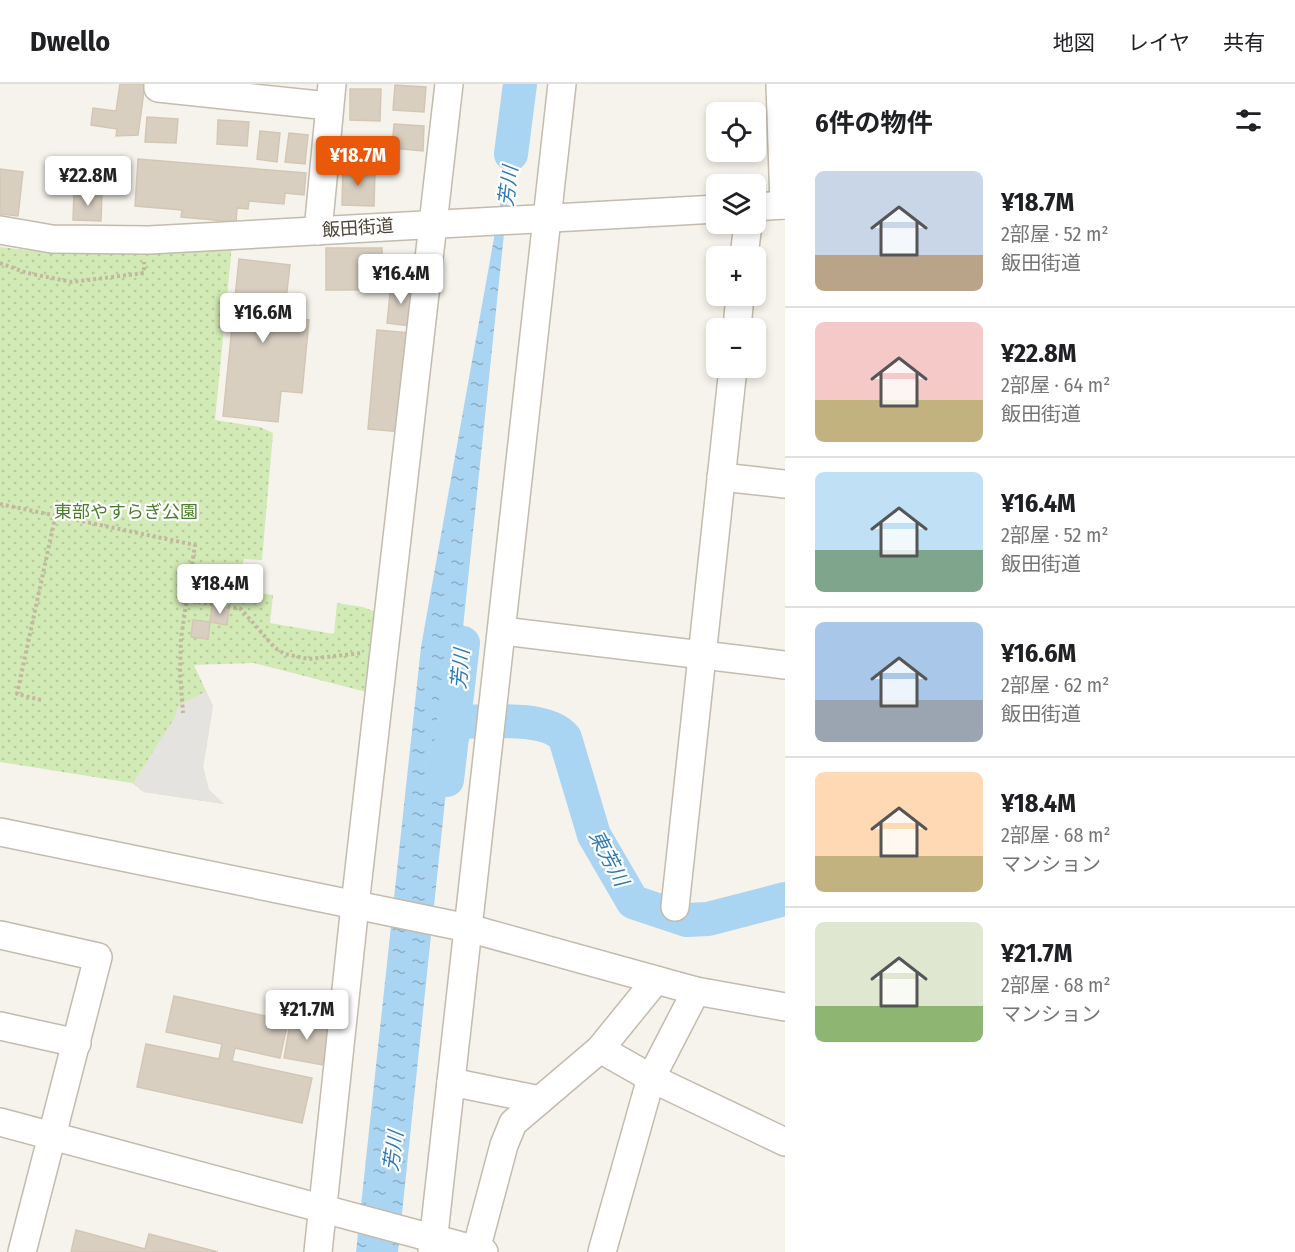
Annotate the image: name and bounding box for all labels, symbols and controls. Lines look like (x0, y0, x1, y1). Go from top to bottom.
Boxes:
text: Dwello (30, 25, 110, 58)
text: 地図 (1053, 30, 1095, 56)
text: レイヤ (1128, 30, 1190, 56)
text: 共有 (1223, 30, 1265, 56)
map controls (706, 102, 766, 378)
button: locate (706, 102, 766, 162)
icon: filters (1232, 104, 1265, 137)
text: 6件の物件 (815, 108, 933, 139)
pin: ¥18.7M (309, 136, 407, 187)
text: ¥18.7M (330, 143, 386, 167)
pin: ¥22.8M (39, 156, 137, 207)
text: ¥22.8M (59, 163, 117, 187)
water label: 芳川 (494, 163, 523, 207)
button: layers (706, 174, 766, 234)
text: ¥18.7M (1001, 187, 1074, 218)
icon: home (863, 195, 935, 267)
street label: 飯田街道 (321, 215, 395, 241)
text: 2部屋 · 52 m² (1001, 222, 1108, 246)
button: + (706, 246, 766, 306)
text: 飯田街道 (1001, 251, 1081, 275)
pin: ¥16.4M (352, 254, 450, 305)
text: ¥16.4M (372, 261, 430, 285)
pin: ¥16.6M (214, 293, 312, 344)
text: ¥16.6M (234, 300, 292, 324)
button: − (706, 318, 766, 378)
text: ¥22.8M (1001, 338, 1077, 369)
icon: home (863, 346, 935, 418)
text: 2部屋 · 64 m² (1001, 373, 1110, 397)
text: 飯田街道 (1001, 402, 1081, 426)
text: ¥16.4M (1001, 488, 1076, 519)
icon: home (863, 496, 935, 568)
park label: 東部やすらぎ公園 (54, 501, 198, 523)
text: 2部屋 · 52 m² (1001, 523, 1108, 547)
text: 飯田街道 (1001, 552, 1081, 576)
pin: ¥18.4M (171, 564, 269, 615)
text: ¥18.4M (191, 571, 249, 595)
text: ¥16.6M (1001, 638, 1076, 669)
water label: 芳川 (446, 646, 474, 690)
icon: home (863, 646, 935, 718)
text: 2部屋 · 62 m² (1001, 673, 1109, 697)
text: 飯田街道 (1001, 702, 1081, 726)
text: ¥18.4M (1001, 788, 1076, 819)
icon: home (863, 796, 935, 868)
text: 2部屋 · 68 m² (1001, 823, 1111, 847)
water label: 東芳川 (584, 826, 635, 892)
text: マンション (1001, 852, 1101, 876)
text: ¥21.7M (1001, 938, 1072, 969)
icon: home (863, 946, 935, 1018)
text: 2部屋 · 68 m² (1001, 973, 1111, 997)
pin: ¥21.7M (258, 990, 356, 1041)
text: ¥21.7M (280, 997, 334, 1021)
text: マンション (1001, 1002, 1101, 1026)
water label: 芳川 (378, 1128, 408, 1172)

